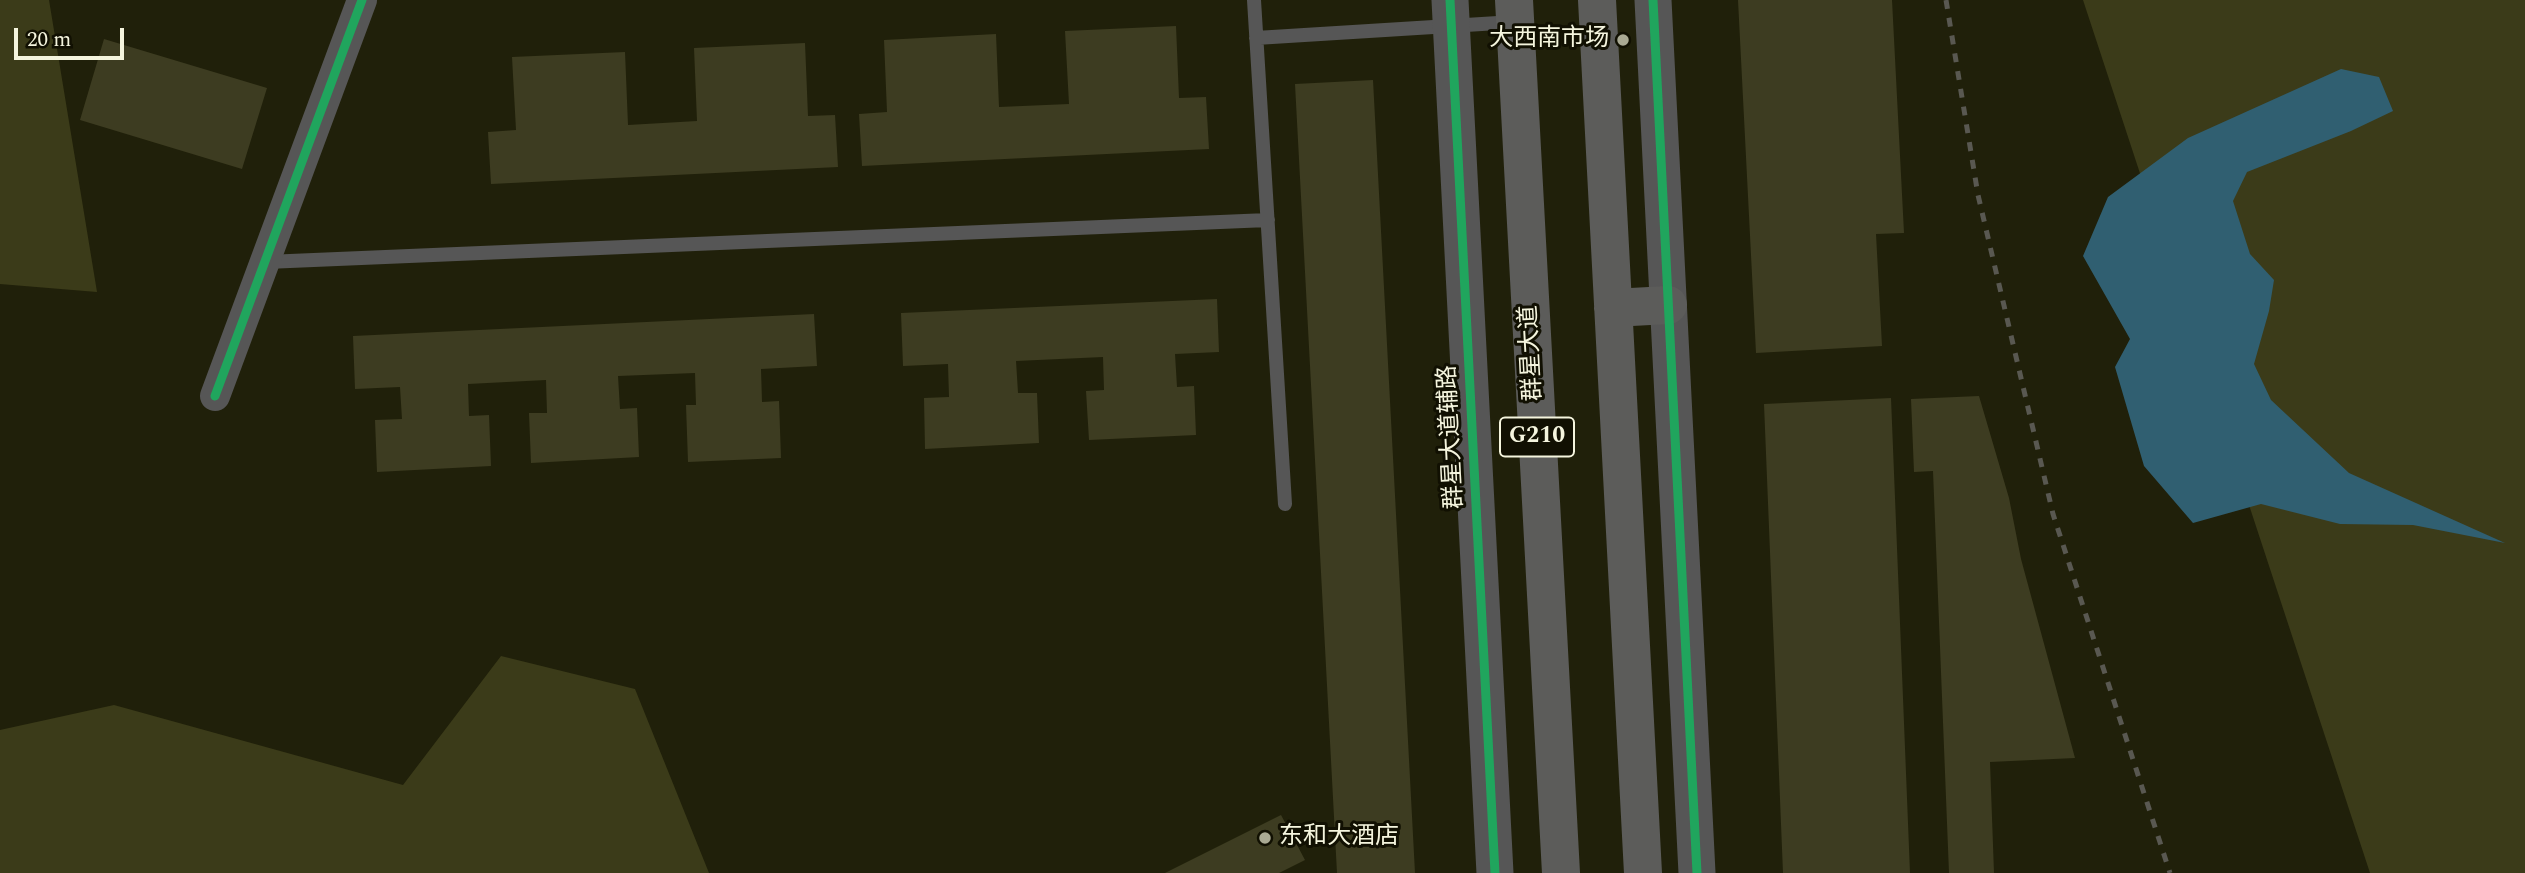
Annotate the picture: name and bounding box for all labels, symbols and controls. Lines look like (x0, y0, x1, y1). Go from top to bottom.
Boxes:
scale bar (18, 14, 128, 58)
text: 20 m (27, 24, 71, 56)
place label: 大西南市场 (1489, 26, 1609, 54)
marker: 大西南市场 (1615, 32, 1631, 48)
street label: 群星大道 (1516, 304, 1550, 402)
street label: 群星大道辅路 (1435, 364, 1471, 510)
road number: G210 (1500, 418, 1574, 457)
place label: 东和大酒店 (1279, 824, 1399, 852)
marker: 东和大酒店 (1257, 830, 1273, 846)

